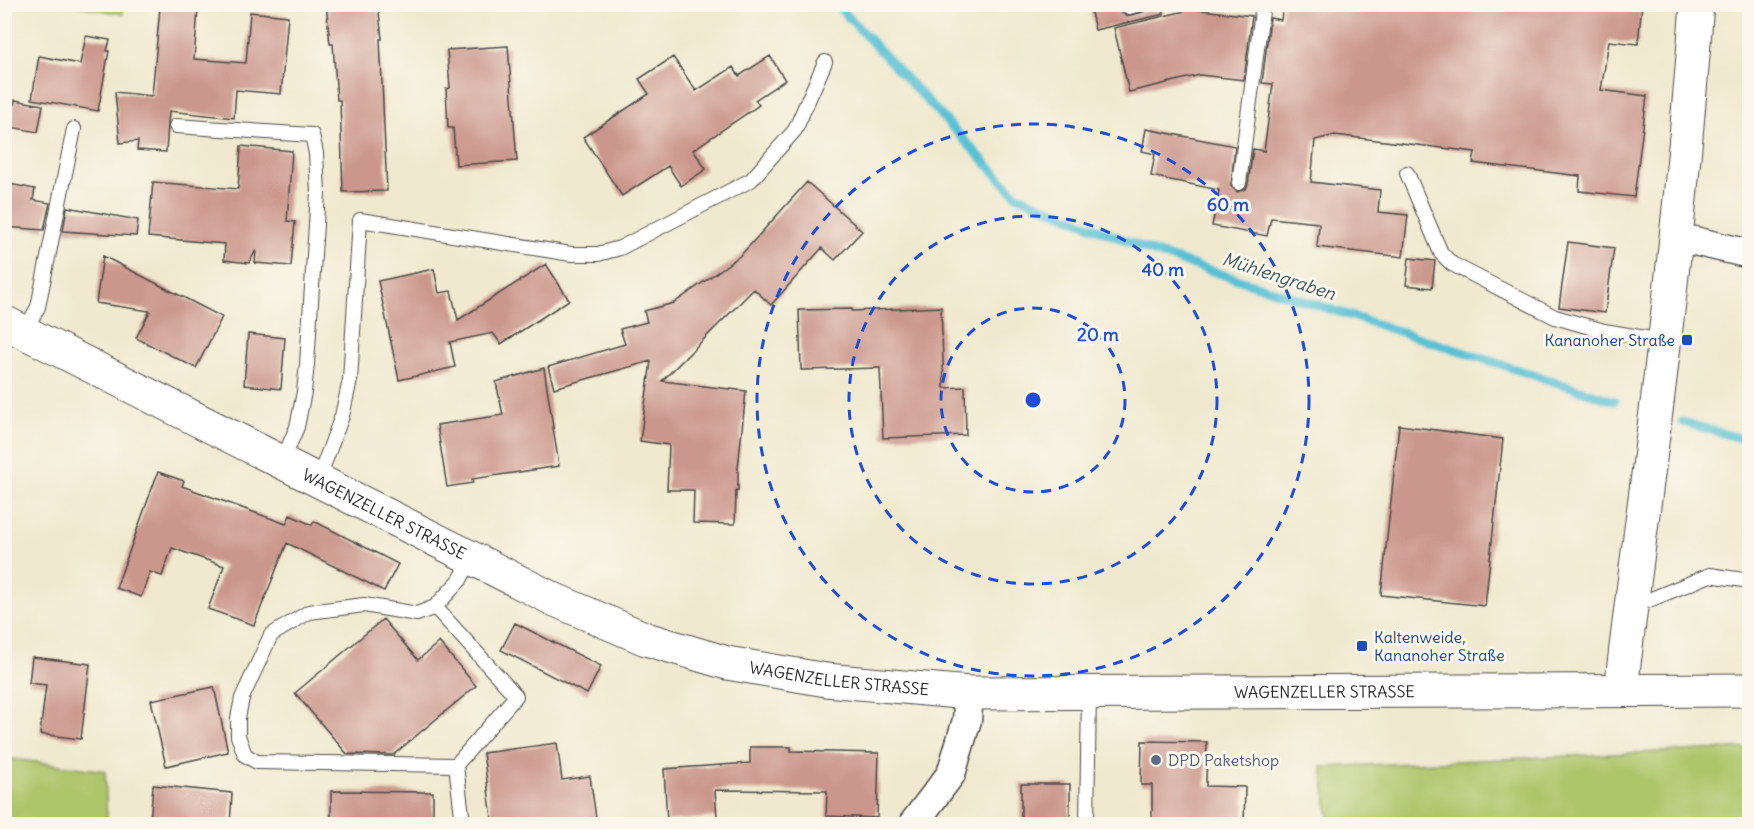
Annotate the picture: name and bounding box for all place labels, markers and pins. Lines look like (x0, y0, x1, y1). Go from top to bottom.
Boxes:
place label: Kananoher Straße (1544, 330, 1675, 350)
marker: Kananoher Straße (1680, 333, 1694, 347)
centre of rings (1023, 390, 1043, 410)
place label: Kaltenweide, Kananoher Straße (1374, 627, 1505, 665)
marker: Kaltenweide, Kananoher Straße (1355, 639, 1369, 653)
place label: DPD Paketshop (1168, 750, 1279, 770)
marker: DPD Paketshop (1149, 753, 1163, 767)

